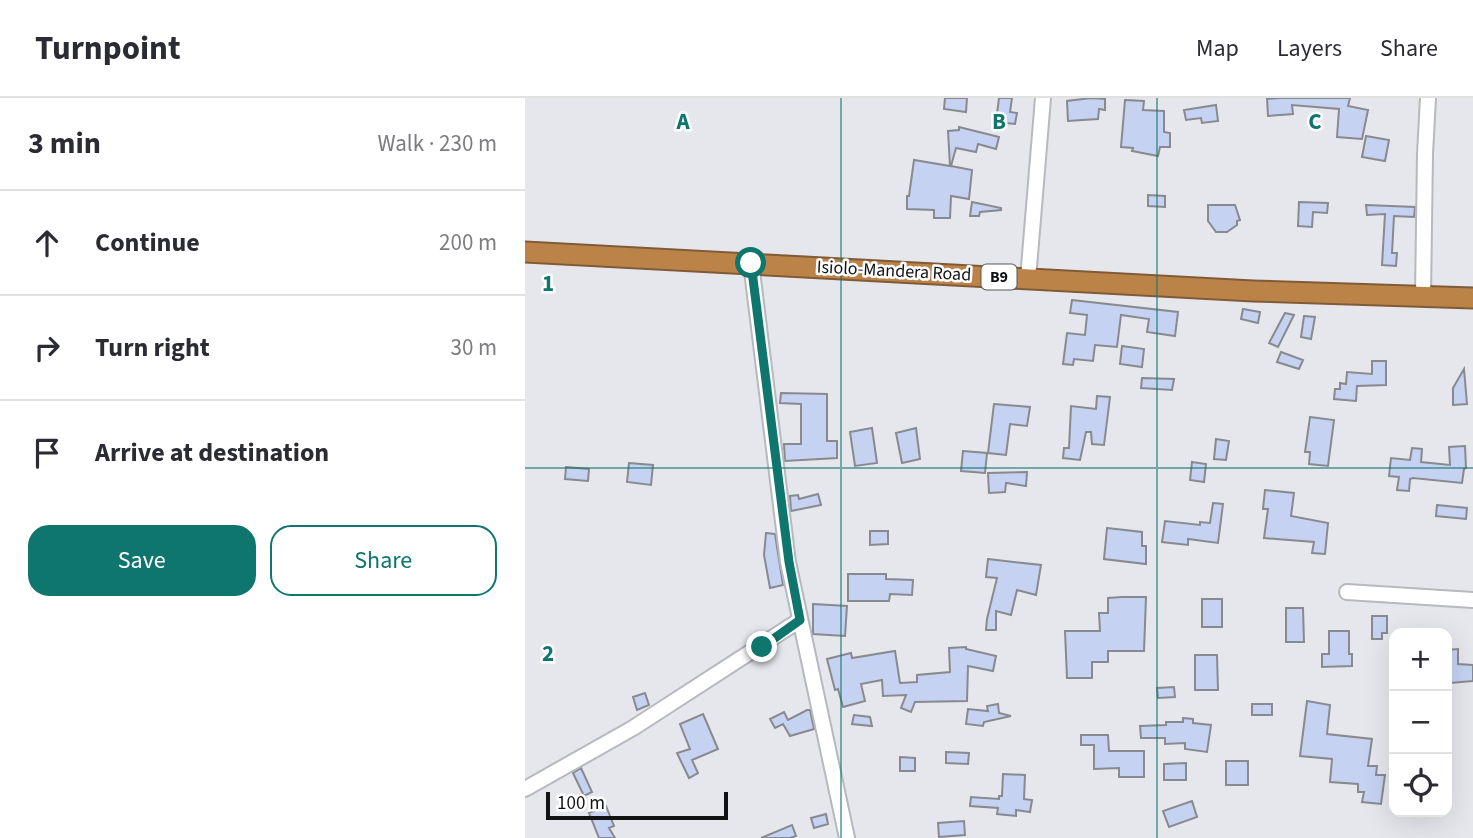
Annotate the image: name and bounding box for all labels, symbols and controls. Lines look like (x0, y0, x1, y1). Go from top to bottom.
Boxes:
text: Turnpoint (35, 25, 181, 72)
text: Map (1196, 31, 1239, 66)
text: Layers (1277, 31, 1342, 66)
text: Share (1380, 31, 1438, 66)
text: A (675, 105, 690, 138)
text: B (992, 105, 1006, 138)
text: C (1308, 105, 1322, 138)
text: 3 min (28, 122, 101, 165)
text: Walk · 230 m (378, 127, 497, 160)
icon: ahead (28, 224, 66, 262)
text: Continue (95, 224, 200, 261)
text: 200 m (439, 226, 497, 259)
route start (735, 247, 766, 278)
street label: Isiolo-Mandera Road (816, 254, 972, 288)
road number: B9 (981, 265, 1016, 290)
text: 1 (542, 267, 554, 300)
icon: right (28, 329, 66, 367)
text: Turn right (95, 329, 210, 366)
text: 30 m (450, 331, 497, 364)
icon: arrive (28, 434, 66, 472)
text: Arrive at destination (95, 434, 329, 471)
button: Save (28, 525, 256, 596)
button: Share (270, 525, 497, 596)
map controls (1389, 628, 1452, 817)
button: + (1389, 628, 1452, 691)
route end (746, 631, 777, 662)
text: 2 (542, 637, 554, 670)
button: − (1389, 691, 1452, 754)
button: locate (1389, 754, 1452, 817)
scale bar (546, 789, 728, 821)
text: 100 m (557, 790, 605, 817)

